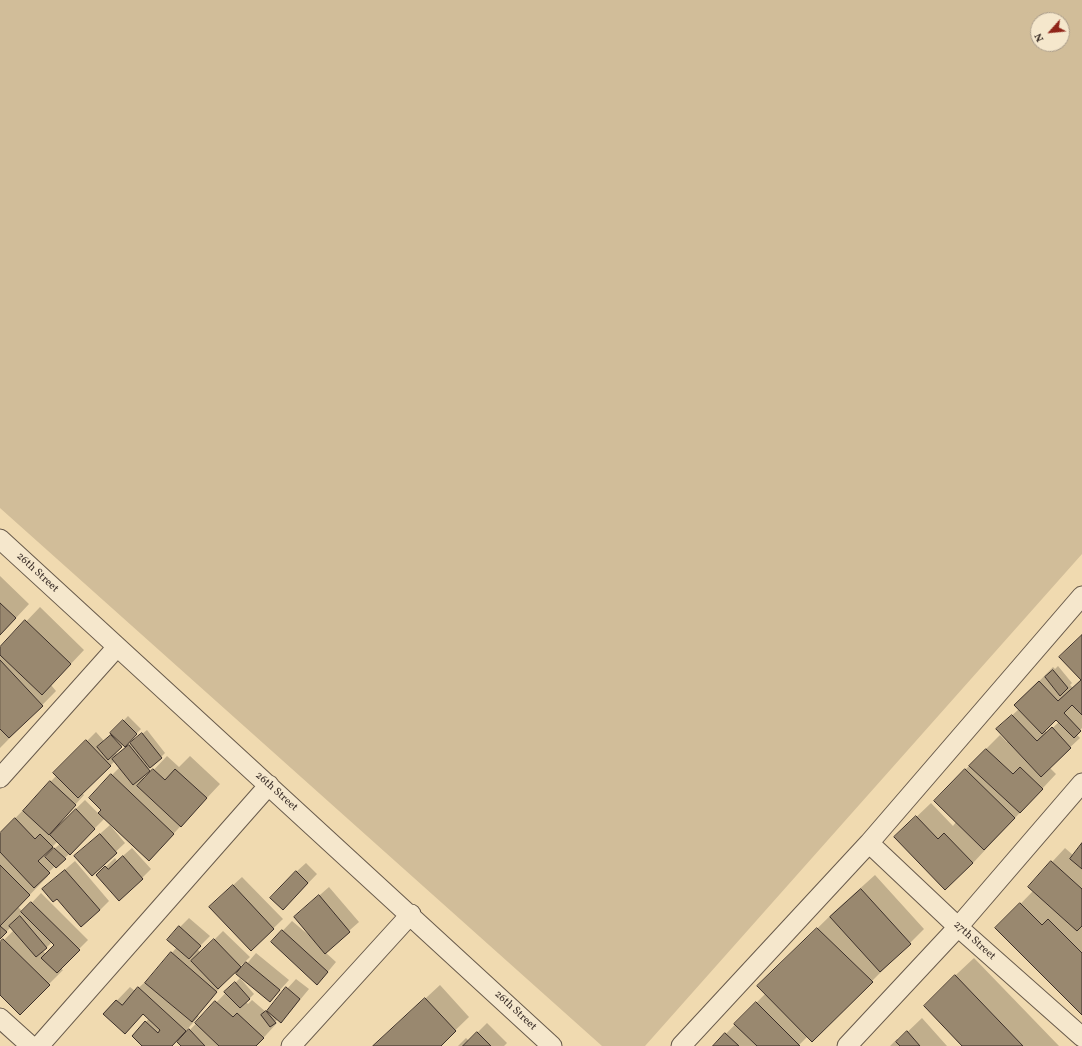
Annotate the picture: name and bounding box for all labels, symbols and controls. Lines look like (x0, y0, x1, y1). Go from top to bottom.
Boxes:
north arrow (1030, 12, 1070, 52)
text: N (1031, 30, 1048, 44)
street label: 26th Street (13, 550, 61, 596)
street label: 26th Street (252, 769, 300, 815)
street label: 27th Street (950, 919, 998, 963)
street label: 26th Street (491, 988, 539, 1034)

